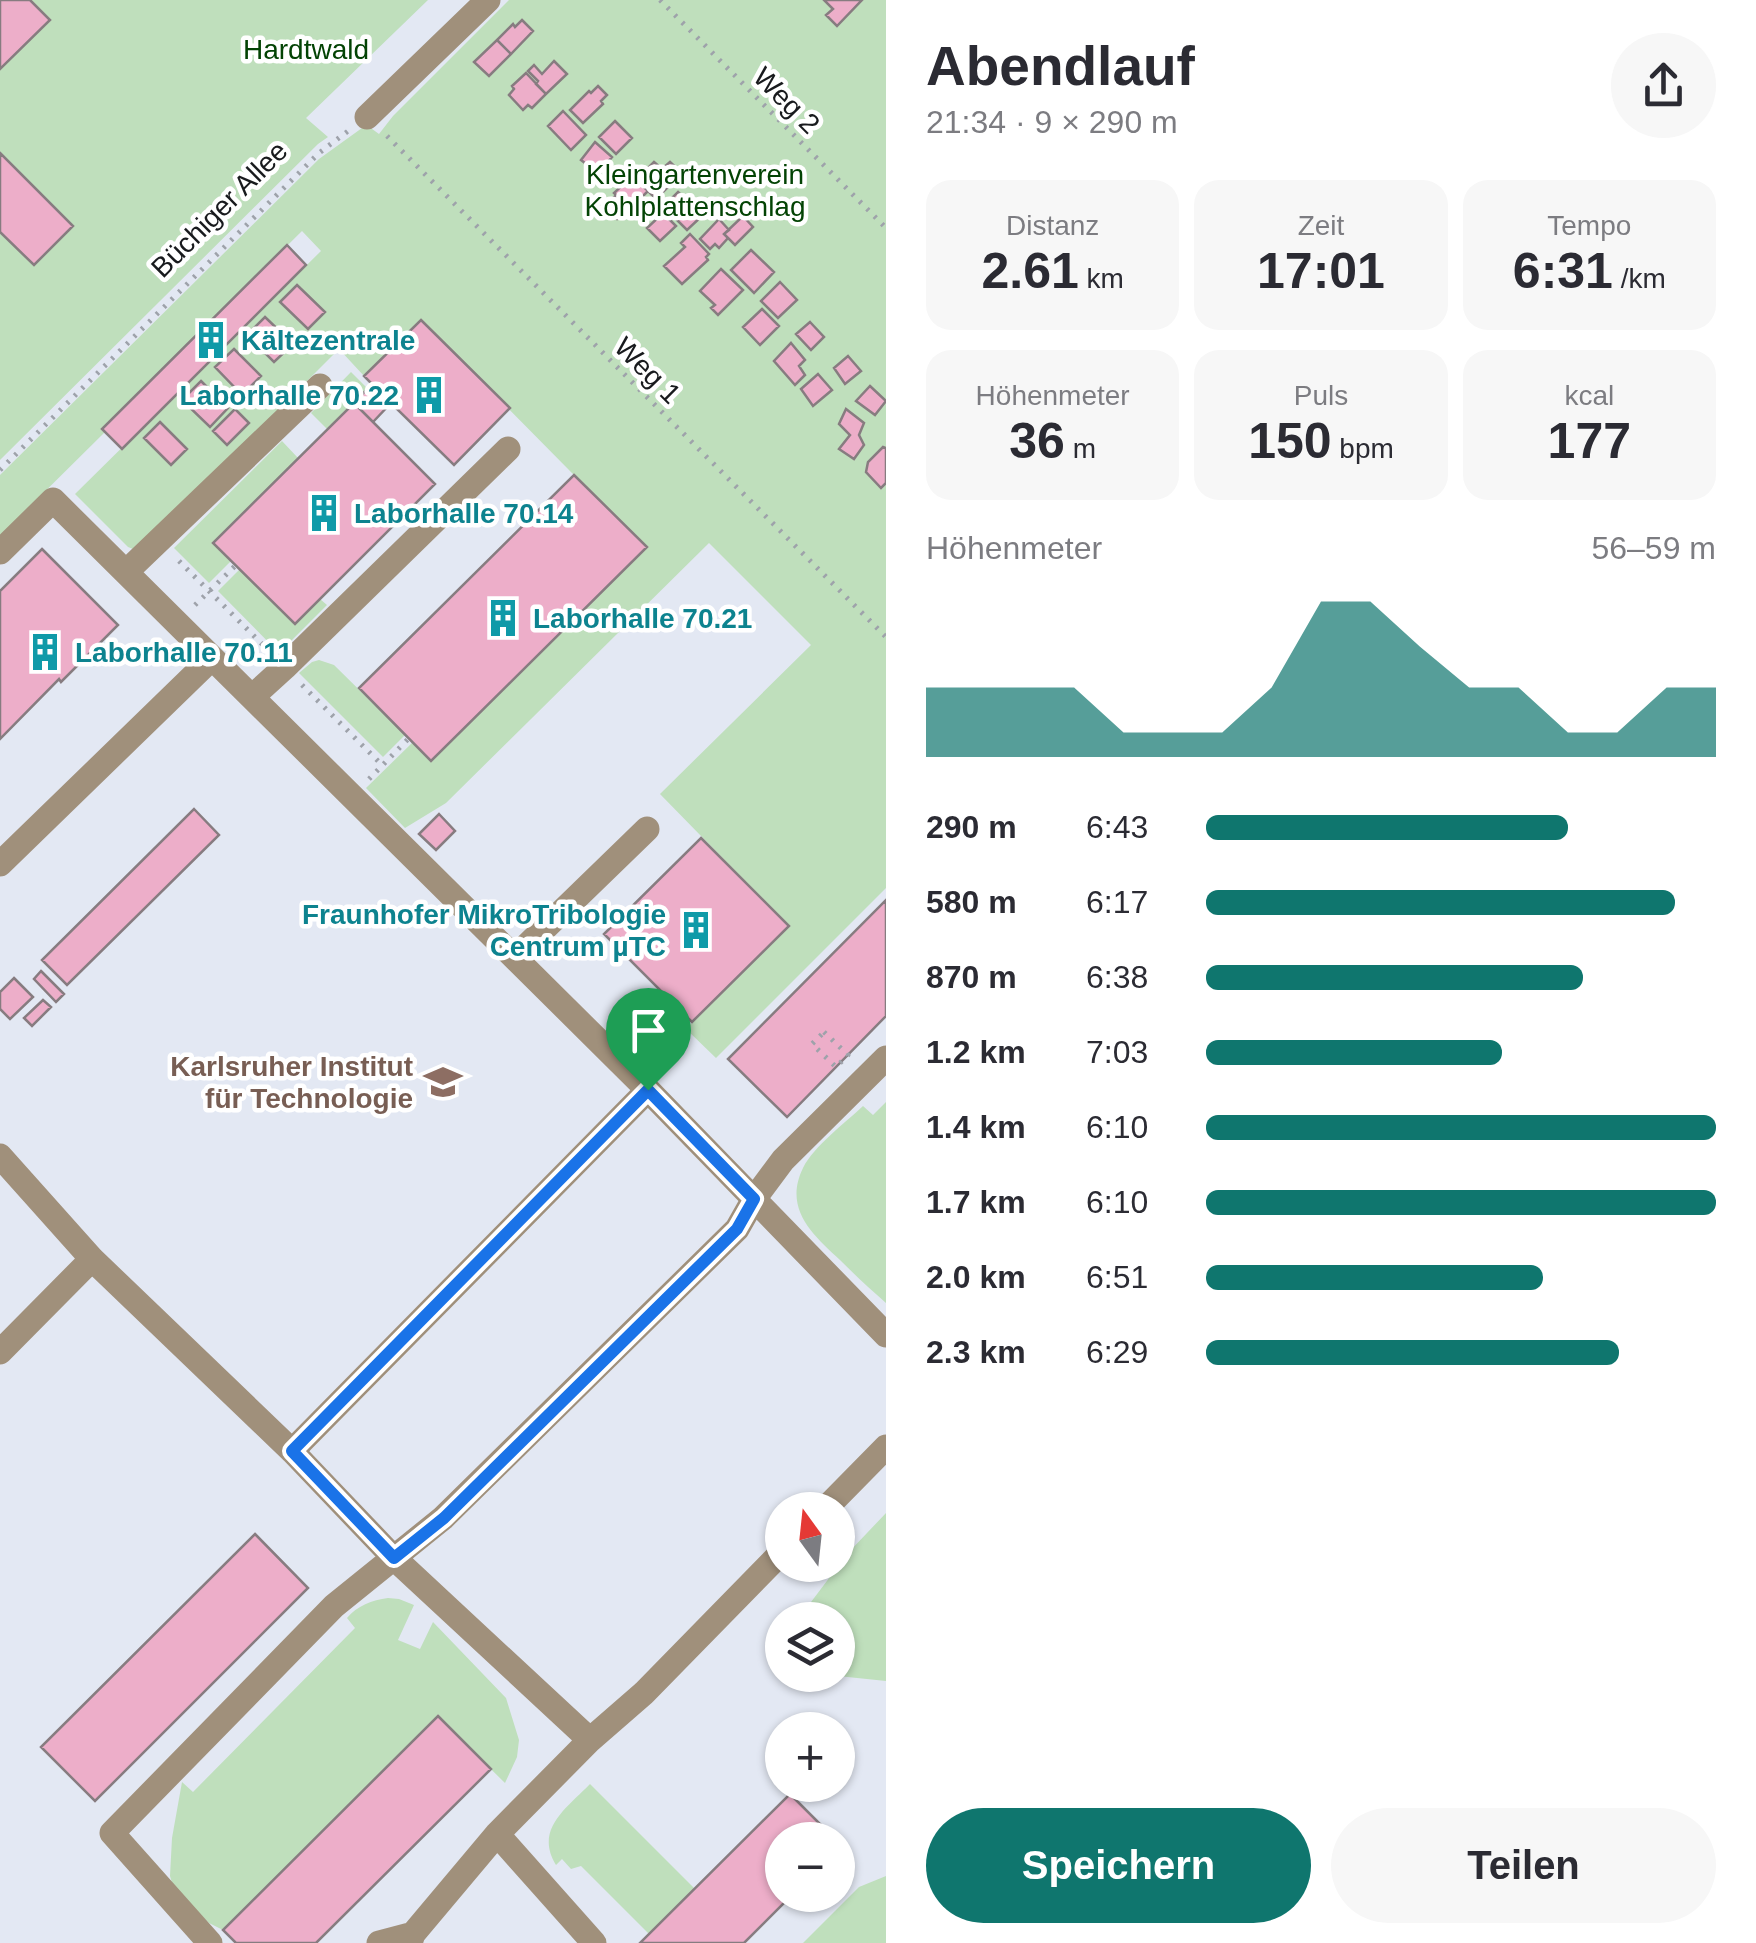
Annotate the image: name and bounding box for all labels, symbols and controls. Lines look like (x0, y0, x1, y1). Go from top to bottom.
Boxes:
button: share (1611, 33, 1716, 138)
park label: Hardtwald (243, 34, 369, 65)
text: Abendlauf (926, 35, 1195, 97)
street label: Weg 2 (747, 61, 826, 140)
text: 21:34 · 9 × 290 m (926, 104, 1178, 140)
street label: Büchiger Allee (145, 135, 294, 284)
park label: Kleingartenverein Kohlplattenschlag (584, 159, 806, 222)
text: Distanz (1006, 210, 1099, 241)
text: Zeit (1298, 210, 1344, 241)
text: Tempo (1547, 210, 1631, 241)
text: 2.61 (981, 243, 1079, 299)
text: 17:01 (1257, 243, 1385, 299)
text: 6:31 (1513, 243, 1613, 299)
text: km (1079, 263, 1124, 294)
text: /km (1613, 263, 1666, 294)
building icon: Kältezentrale (190, 319, 232, 361)
place label: Kältezentrale (241, 325, 415, 356)
street label: Weg 1 (608, 331, 687, 410)
building icon: Laborhalle 70.22 (408, 374, 450, 416)
place label: Laborhalle 70.22 (180, 380, 399, 411)
text: Höhenmeter (976, 380, 1130, 411)
text: Puls (1294, 380, 1348, 411)
text: kcal (1564, 380, 1614, 411)
text: 36 (1009, 413, 1065, 469)
text: 150 (1248, 413, 1332, 469)
text: 177 (1548, 413, 1631, 469)
text: m (1065, 433, 1096, 464)
text: bpm (1332, 433, 1394, 464)
building icon: Laborhalle 70.14 (303, 492, 345, 534)
place label: Laborhalle 70.14 (354, 498, 574, 529)
text: Höhenmeter (926, 530, 1102, 566)
text: 56–59 m (1591, 530, 1716, 566)
building icon: Laborhalle 70.21 (482, 597, 524, 639)
place label: Laborhalle 70.21 (533, 603, 752, 634)
building icon: Laborhalle 70.11 (24, 631, 66, 673)
place label: Laborhalle 70.11 (75, 637, 293, 668)
text: 290 m (926, 809, 1017, 845)
text: 6:43 (1086, 809, 1148, 845)
text: 580 m (926, 884, 1017, 920)
text: 6:17 (1086, 884, 1148, 920)
place label: Fraunhofer MikroTribologie Centrum µTC (302, 899, 666, 962)
building icon: Fraunhofer MikroTribologie Centrum µTC (675, 909, 717, 951)
text: 870 m (926, 959, 1017, 995)
text: 6:38 (1086, 959, 1148, 995)
pin (606, 988, 691, 1091)
icon: arrive (621, 1003, 676, 1058)
text: 1.2 km (926, 1034, 1026, 1070)
text: 7:03 (1086, 1034, 1148, 1070)
place label: Karlsruher Institut für Technologie (170, 1051, 413, 1114)
school or university icon: Karlsruher Institut für Technologie (422, 1061, 464, 1103)
text: 1.4 km (926, 1109, 1026, 1145)
text: 6:10 (1086, 1109, 1148, 1145)
text: 1.7 km (926, 1184, 1026, 1220)
text: 6:10 (1086, 1184, 1148, 1220)
text: 2.0 km (926, 1259, 1026, 1295)
text: 6:51 (1086, 1259, 1148, 1295)
text: 2.3 km (926, 1334, 1026, 1370)
text: 6:29 (1086, 1334, 1148, 1370)
north arrow (765, 1492, 855, 1582)
map controls (765, 1492, 855, 1912)
button: layers (765, 1602, 855, 1692)
button: + (765, 1712, 855, 1802)
button: Speichern (926, 1808, 1311, 1923)
button: Teilen (1331, 1808, 1716, 1923)
button: − (765, 1822, 855, 1912)

